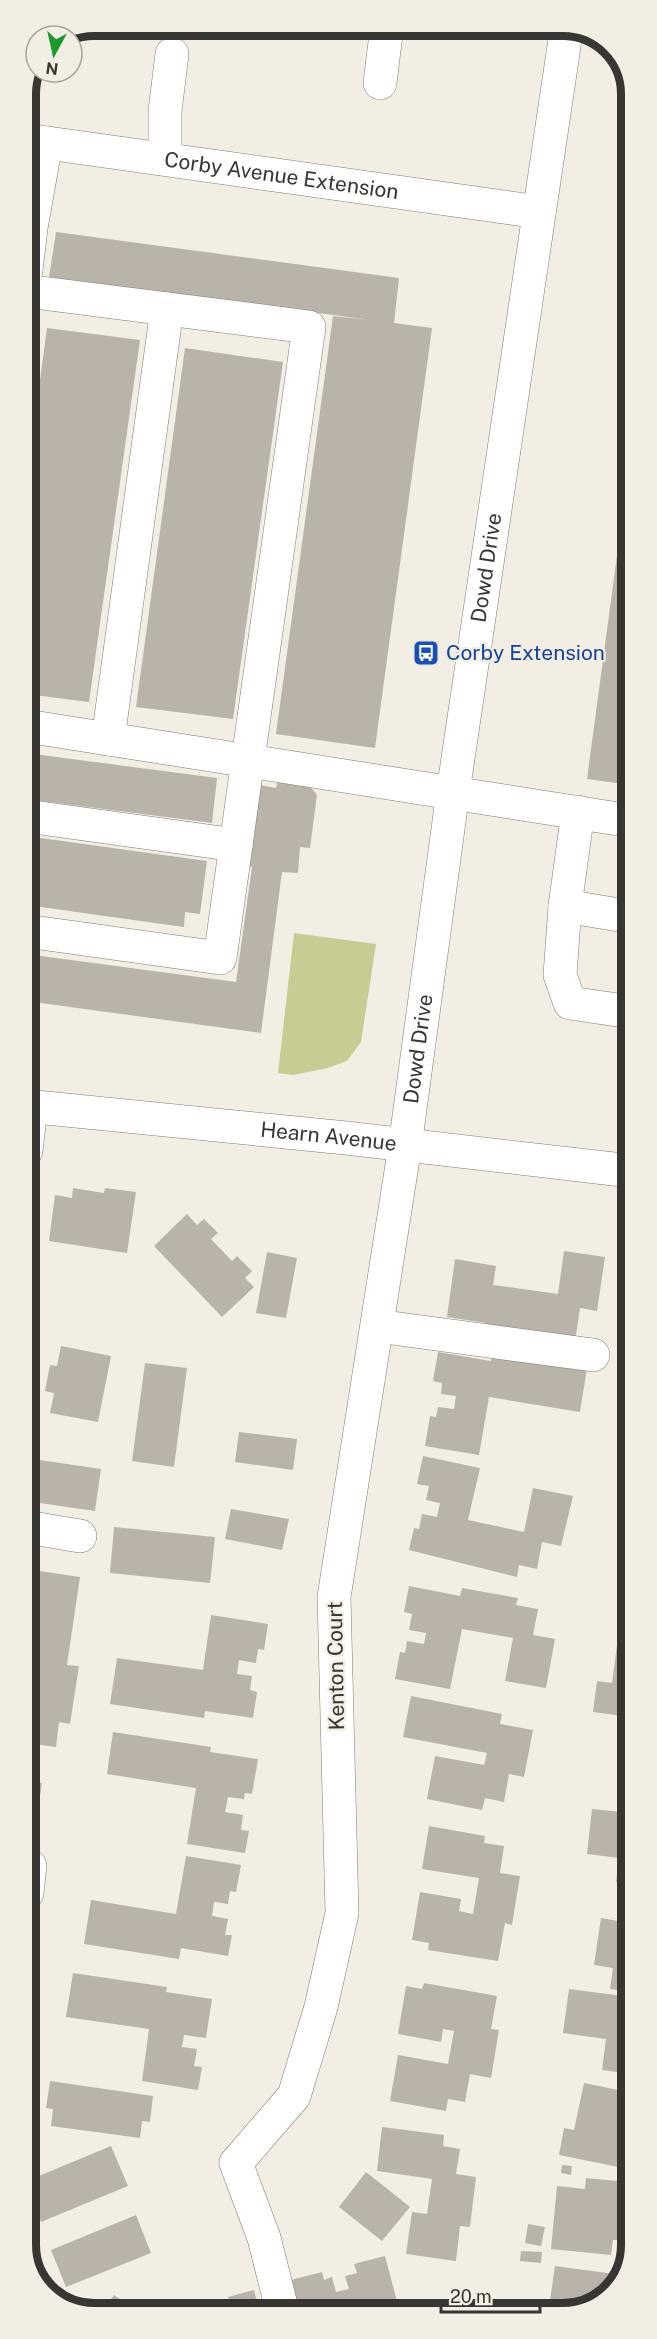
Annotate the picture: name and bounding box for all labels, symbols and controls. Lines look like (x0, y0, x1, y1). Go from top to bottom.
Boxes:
north arrow (24, 24, 84, 84)
text: N (44, 58, 60, 79)
street label: Corby Avenue Extension (163, 147, 400, 204)
street label: Dowd Drive (465, 511, 506, 624)
bus stop icon: Corby Extension (411, 638, 441, 668)
place label: Corby Extension (446, 640, 605, 665)
street label: Dowd Drive (398, 992, 437, 1105)
street label: Hearn Avenue (259, 1116, 398, 1156)
street label: Kenton Court (322, 1601, 349, 1731)
scale bar (441, 2276, 540, 2314)
text: 20 m (450, 2286, 492, 2307)

